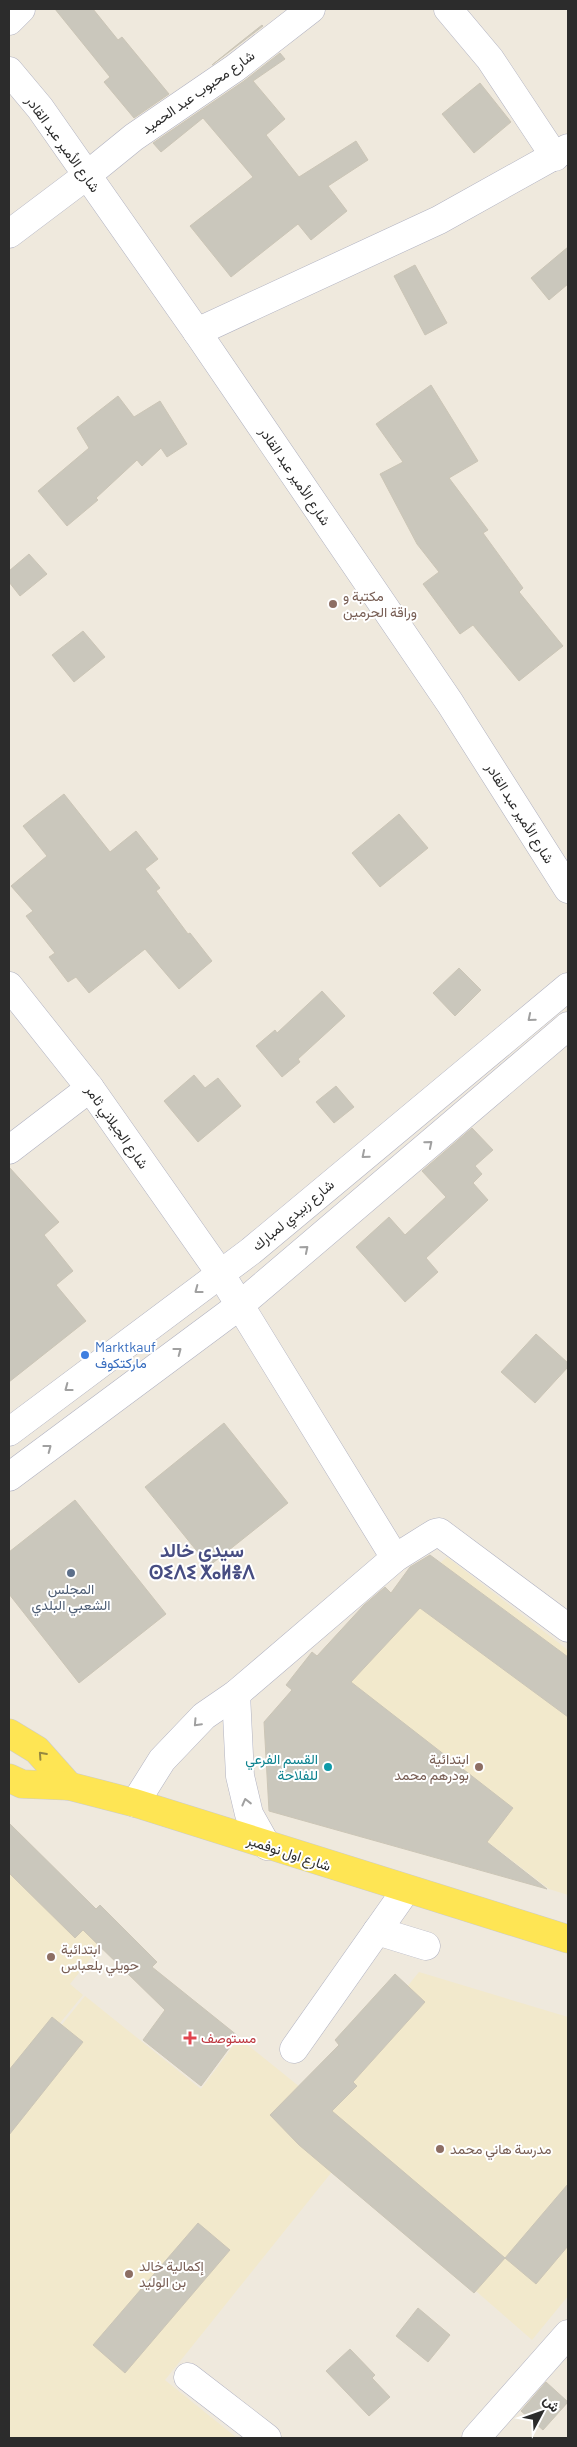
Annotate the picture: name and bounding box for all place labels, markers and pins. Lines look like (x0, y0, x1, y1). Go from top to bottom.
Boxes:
place label: مكتبة و وراقة الحرمين (343, 587, 417, 621)
marker: مكتبة و وراقة الحرمين (327, 598, 339, 610)
place label: Marktkauf ماركتكوف (95, 1338, 156, 1372)
marker: Marktkauf ماركتكوف (79, 1349, 91, 1361)
marker: المجلس الشعبي البلدي (65, 1567, 77, 1579)
place label: المجلس الشعبي البلدي (31, 1580, 111, 1617)
place label: القسم الفرعي للفلاحة (245, 1750, 318, 1783)
place label: ابتدائية بودرهم محمد (394, 1750, 469, 1784)
marker: القسم الفرعي للفلاحة (322, 1761, 334, 1773)
marker: ابتدائية بودرهم محمد (473, 1761, 485, 1773)
place label: ابتدائية حويلي بلعباس (61, 1940, 139, 1977)
marker: ابتدائية حويلي بلعباس (45, 1951, 57, 1963)
place label: مستوصف (201, 2029, 256, 2047)
marker: مستوصف (183, 2031, 197, 2045)
place label: مدرسة هاني محمد (450, 2140, 551, 2161)
marker: مدرسة هاني محمد (434, 2143, 446, 2155)
place label: إكمالية خالد بن الوليد (139, 2257, 204, 2291)
marker: إكمالية خالد بن الوليد (123, 2268, 135, 2280)

